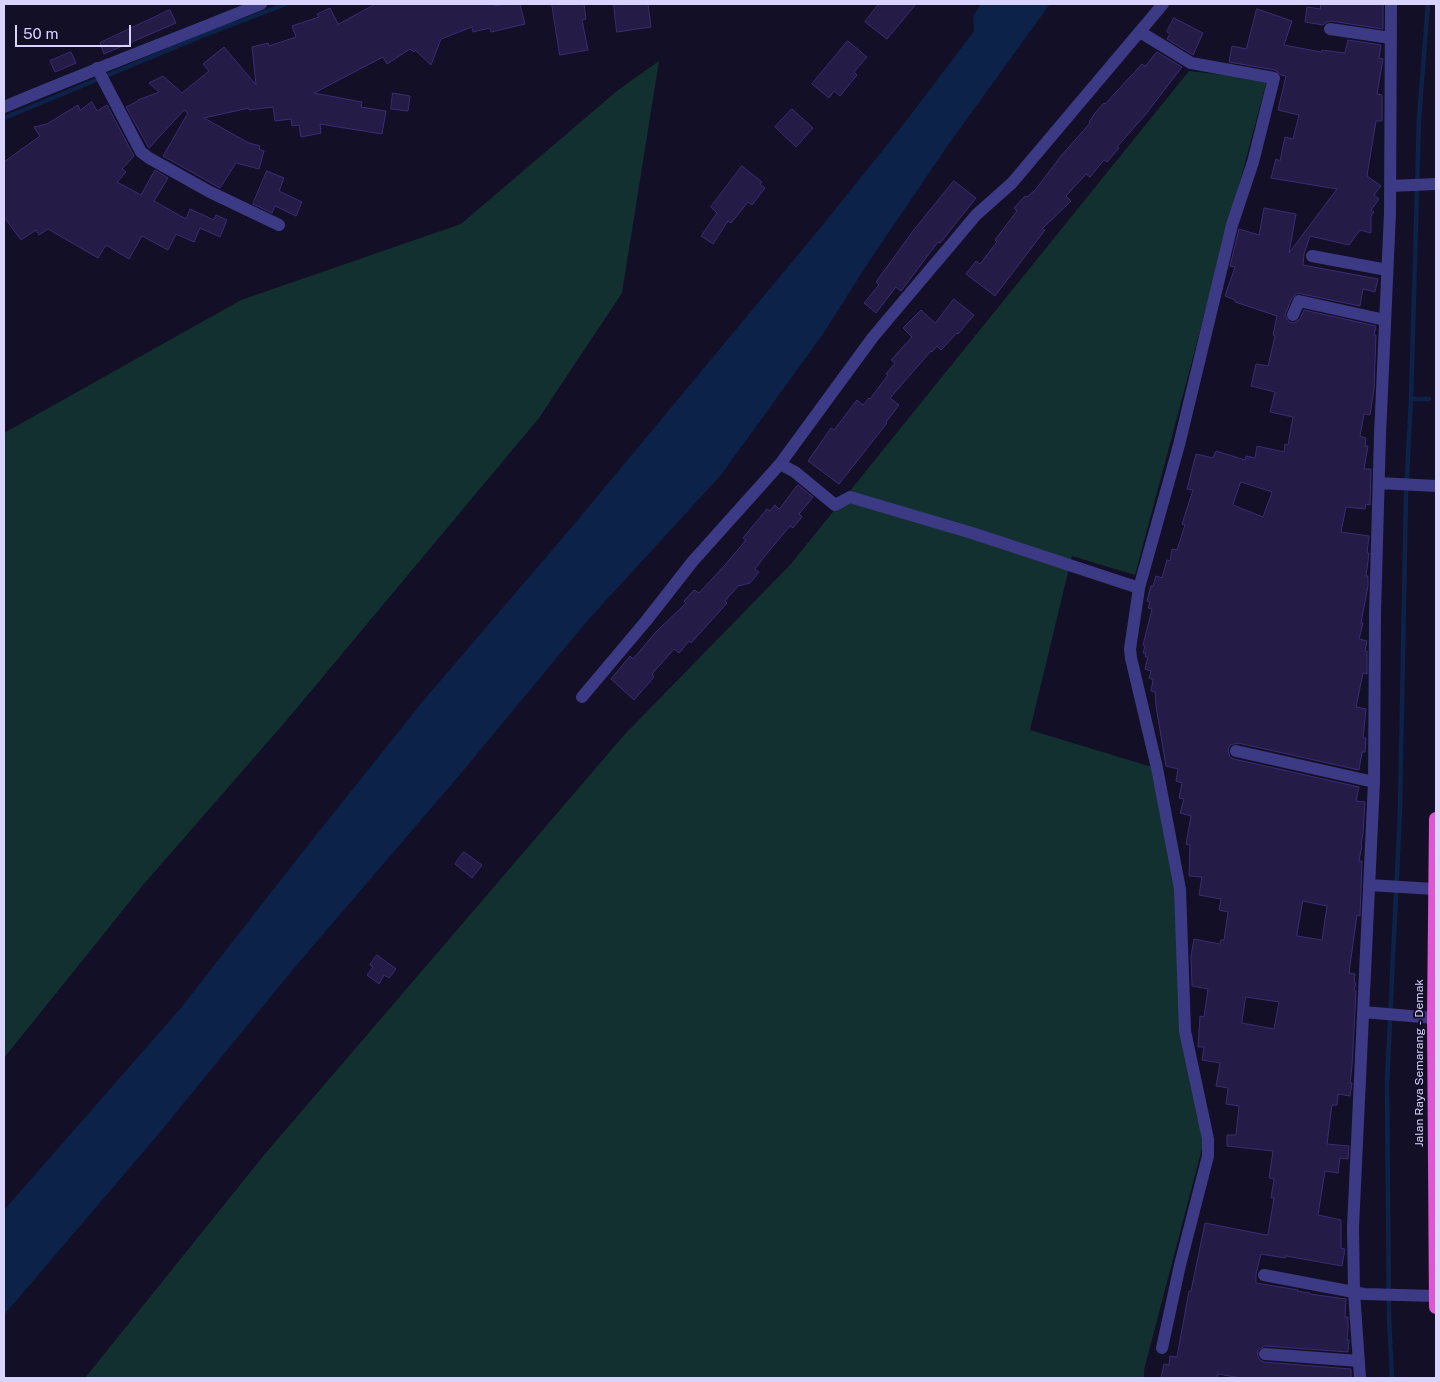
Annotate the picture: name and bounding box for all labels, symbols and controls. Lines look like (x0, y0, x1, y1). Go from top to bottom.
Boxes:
scale bar (18, 15, 134, 47)
text: 50 m (23, 25, 58, 42)
street label: Jalan Raya Semarang - Demak (1412, 979, 1426, 1147)

